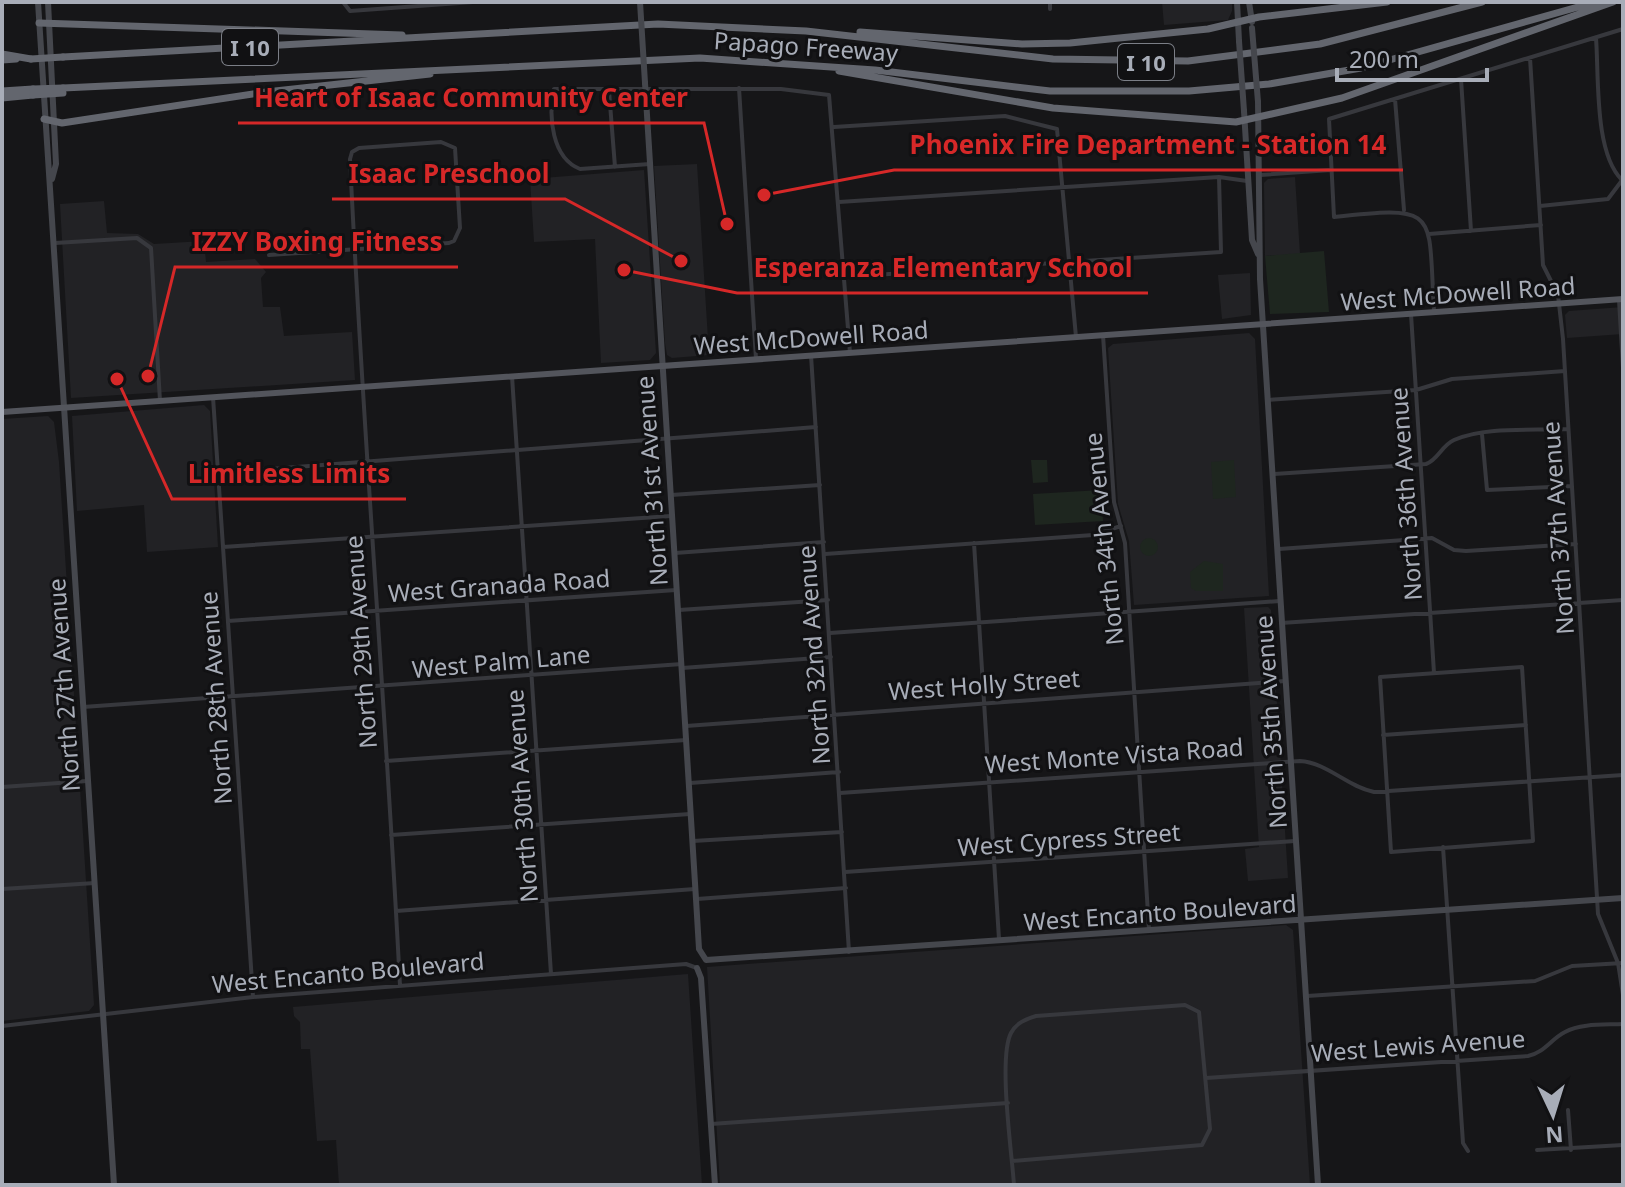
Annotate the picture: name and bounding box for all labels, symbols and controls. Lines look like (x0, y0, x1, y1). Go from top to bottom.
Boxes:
street label: Papago Freeway (713, 23, 900, 69)
road number: I 10 (222, 29, 278, 65)
scale bar (1337, 32, 1487, 82)
text: 200 m (1349, 42, 1419, 75)
road number: I 10 (1118, 44, 1174, 80)
callout: Heart of Isaac Community Center (238, 73, 704, 123)
text: Heart of Isaac Community Center (254, 79, 688, 115)
callout: Phoenix Fire Department - Station 14 (894, 120, 1403, 170)
text: Phoenix Fire Department - Station 14 (910, 126, 1387, 162)
callout: Isaac Preschool (332, 149, 565, 199)
text: Isaac Preschool (349, 155, 549, 191)
callout: IZZY Boxing Fitness (175, 217, 458, 267)
text: IZZY Boxing Fitness (191, 223, 443, 259)
callout: Esperanza Elementary School (737, 243, 1148, 293)
text: Esperanza Elementary School (754, 249, 1132, 285)
street label: West McDowell Road (1339, 268, 1577, 318)
street label: West McDowell Road (692, 312, 930, 362)
street label: North 31st Avenue (627, 375, 675, 587)
street label: North 36th Avenue (1381, 386, 1429, 602)
street label: North 37th Avenue (1533, 420, 1581, 636)
street label: North 34th Avenue (1075, 431, 1131, 647)
callout: Limitless Limits (172, 449, 406, 499)
text: Limitless Limits (188, 455, 390, 491)
street label: North 29th Avenue (336, 534, 384, 750)
street label: North 32nd Avenue (789, 544, 837, 766)
street label: West Granada Road (387, 561, 611, 609)
street label: North 27th Avenue (39, 577, 87, 793)
street label: North 28th Avenue (191, 590, 239, 806)
street label: North 35th Avenue (1246, 614, 1294, 830)
street label: West Palm Lane (410, 637, 592, 685)
street label: West Holly Street (887, 661, 1081, 707)
street label: North 30th Avenue (497, 688, 545, 904)
street label: West Monte Vista Road (983, 729, 1245, 781)
street label: West Cypress Street (957, 815, 1182, 863)
street label: West Encanto Boulevard (1023, 886, 1297, 938)
street label: West Encanto Boulevard (210, 944, 486, 1000)
street label: West Lewis Avenue (1310, 1021, 1526, 1069)
north arrow (1513, 1075, 1593, 1155)
text: N (1544, 1120, 1564, 1152)

